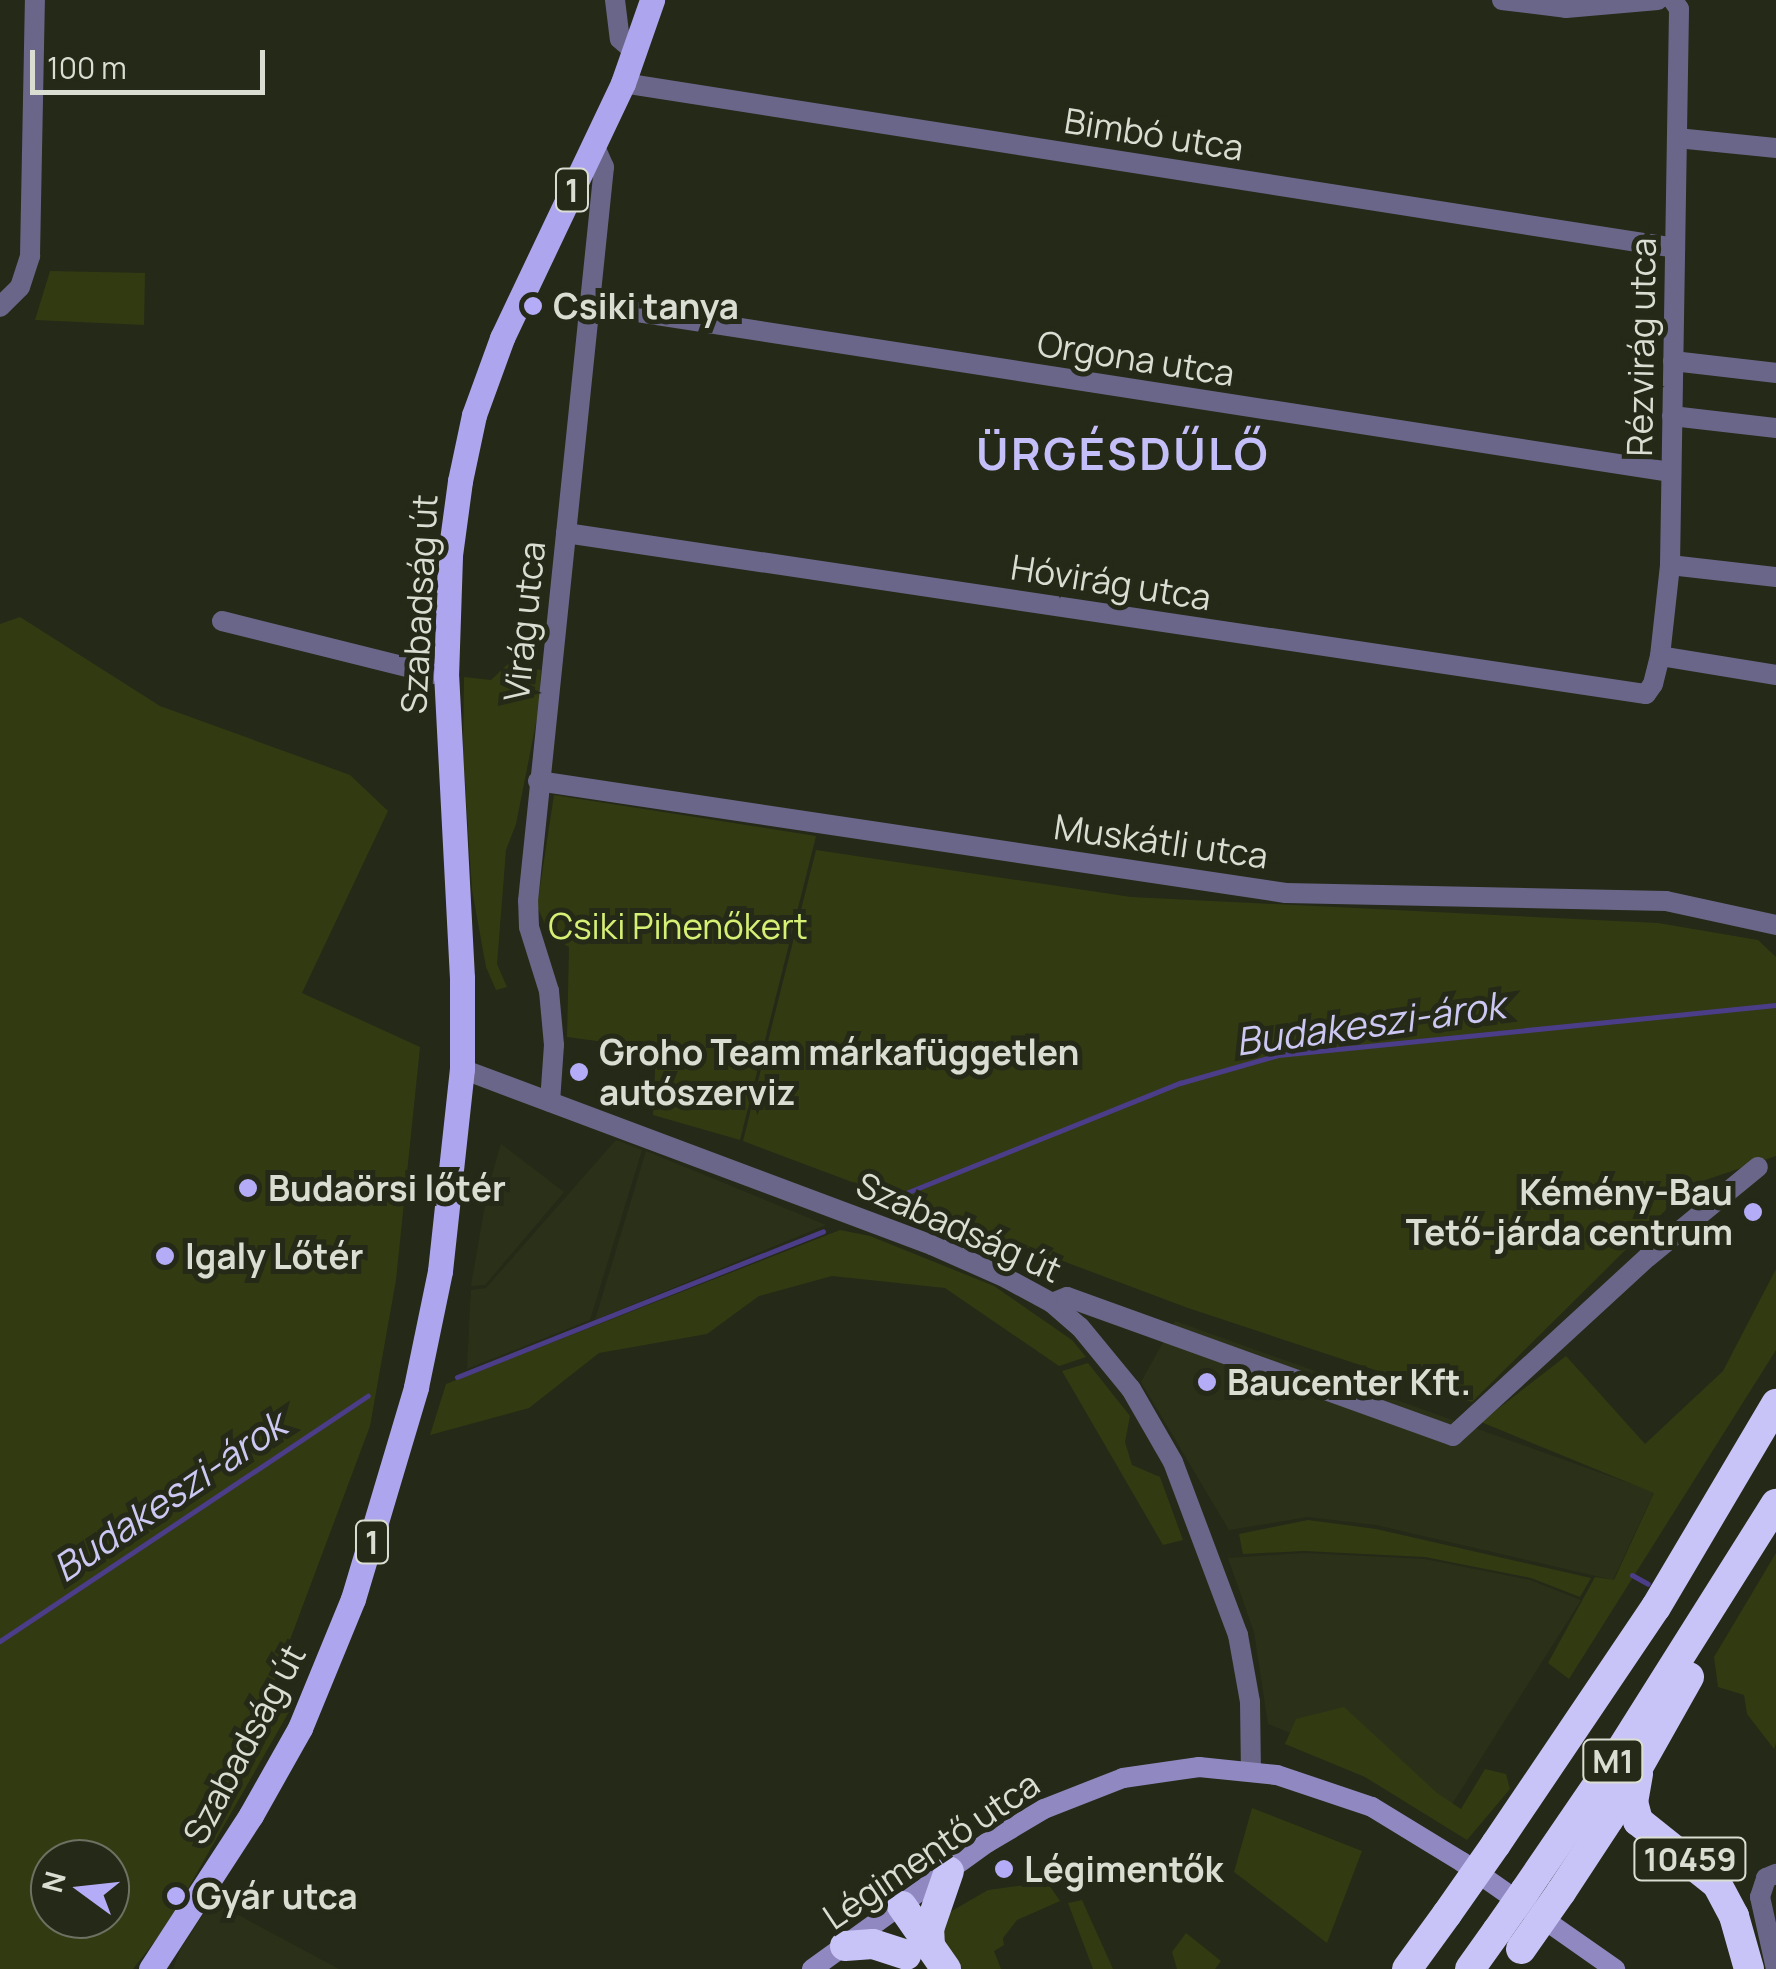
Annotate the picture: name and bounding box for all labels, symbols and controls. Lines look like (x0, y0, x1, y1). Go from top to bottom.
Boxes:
scale bar (35, 30, 270, 92)
text: 100 m (47, 47, 127, 88)
street label: Bimbó utca (1062, 99, 1246, 169)
road number: 1 (554, 163, 590, 217)
street label: Rézvirág utca (1618, 237, 1664, 457)
place label: Csiki tanya (553, 285, 739, 327)
marker: Csiki tanya (522, 295, 544, 317)
street label: Orgona utca (1035, 322, 1237, 394)
district label: ÜRGÉSDŰLŐ (976, 427, 1270, 481)
street label: Szabadság út (392, 493, 446, 715)
street label: Virág utca (495, 539, 553, 703)
street label: Hóvirág utca (1008, 545, 1214, 619)
street label: Muskátli utca (1051, 805, 1271, 877)
park label: Csiki Pihenőkert (548, 905, 808, 947)
water label: Budakeszi-árok (1233, 982, 1507, 1064)
place label: Groho Team márkafüggetlen autószerviz (599, 1031, 1079, 1113)
marker: Groho Team márkafüggetlen autószerviz (568, 1061, 590, 1083)
street label: Szabadság út (850, 1163, 1068, 1291)
place label: Budaörsi lőtér (268, 1167, 506, 1209)
place label: Kémény-Bau Tető-járda centrum (1406, 1171, 1733, 1253)
marker: Budaörsi lőtér (237, 1177, 259, 1199)
marker: Kémény-Bau Tető-járda centrum (1742, 1201, 1764, 1223)
place label: Igaly Lőtér (185, 1235, 363, 1277)
marker: Igaly Lőtér (154, 1245, 176, 1267)
place label: Baucenter Kft. (1227, 1361, 1471, 1403)
marker: Baucenter Kft. (1196, 1371, 1218, 1393)
water label: Budakeszi-árok (44, 1401, 294, 1591)
road number: 1 (354, 1515, 390, 1569)
street label: Szabadság út (174, 1637, 314, 1851)
road number: M1 (1580, 1734, 1646, 1788)
street label: Légimentő utca (815, 1762, 1047, 1938)
road number: 10459 (1632, 1832, 1748, 1886)
north arrow (30, 1839, 130, 1939)
place label: Légimentők (1024, 1848, 1223, 1890)
marker: Légimentők (993, 1858, 1015, 1880)
text: N (32, 1867, 74, 1896)
place label: Gyár utca (196, 1875, 358, 1917)
marker: Gyár utca (165, 1885, 187, 1907)

